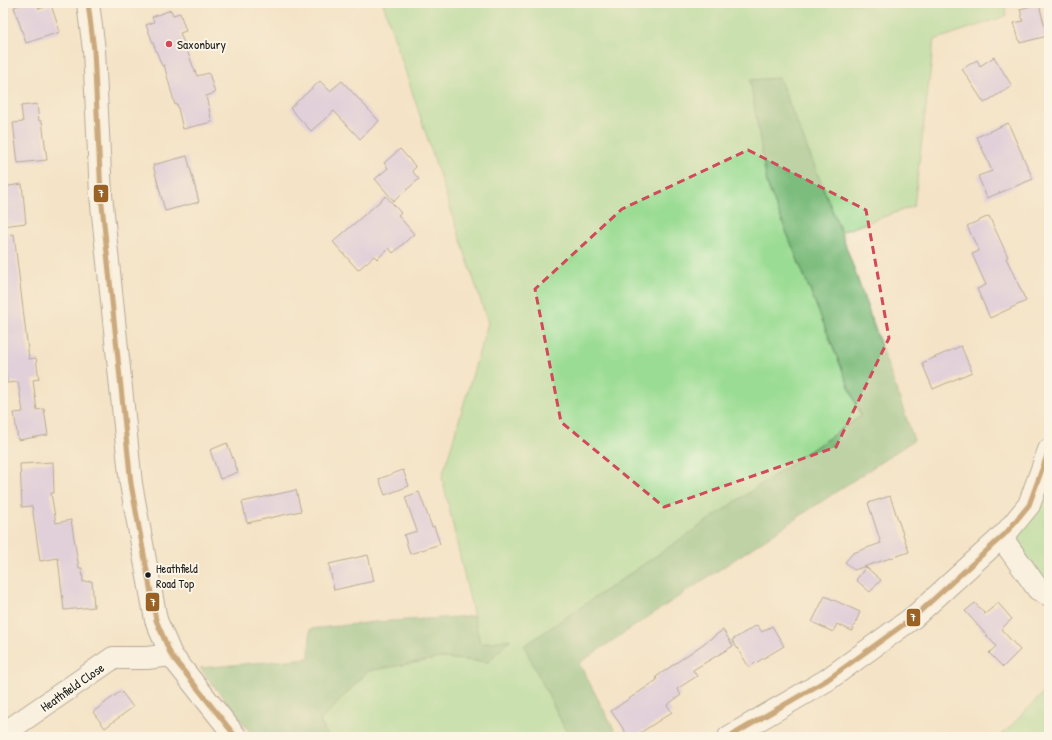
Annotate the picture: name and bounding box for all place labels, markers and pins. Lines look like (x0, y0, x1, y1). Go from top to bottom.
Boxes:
place label: Saxonbury (177, 35, 227, 53)
marker: Saxonbury (164, 39, 174, 49)
place label: Heathfield Road Top (156, 560, 198, 592)
marker: Heathfield Road Top (143, 570, 153, 580)

